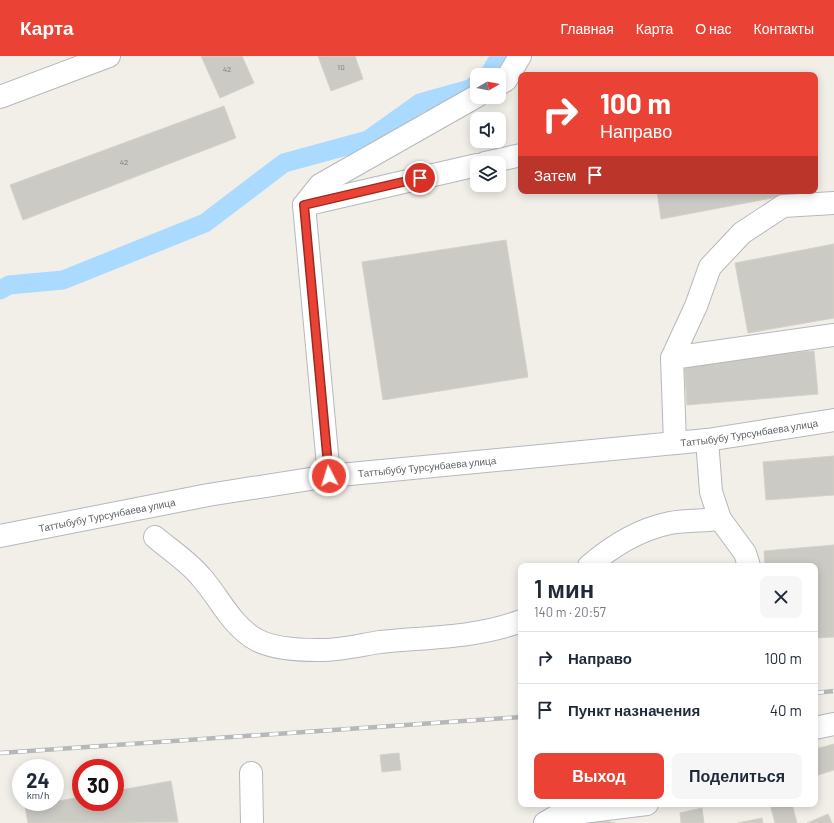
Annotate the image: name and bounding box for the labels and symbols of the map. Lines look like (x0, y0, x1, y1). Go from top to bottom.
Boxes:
house number: 10 (337, 62, 345, 72)
house number: 42 (223, 64, 231, 74)
north arrow (470, 68, 506, 104)
house number: 42 (120, 157, 128, 167)
pin (403, 161, 437, 195)
street label: Таттыбубу Турсунбаева улица (680, 417, 819, 449)
street label: Таттыбубу Турсунбаева улица (357, 454, 497, 479)
position arrow (308, 455, 350, 497)
street label: Таттыбубу Турсунбаева улица (38, 496, 177, 534)
speed limit sign: 30 (72, 759, 124, 811)

